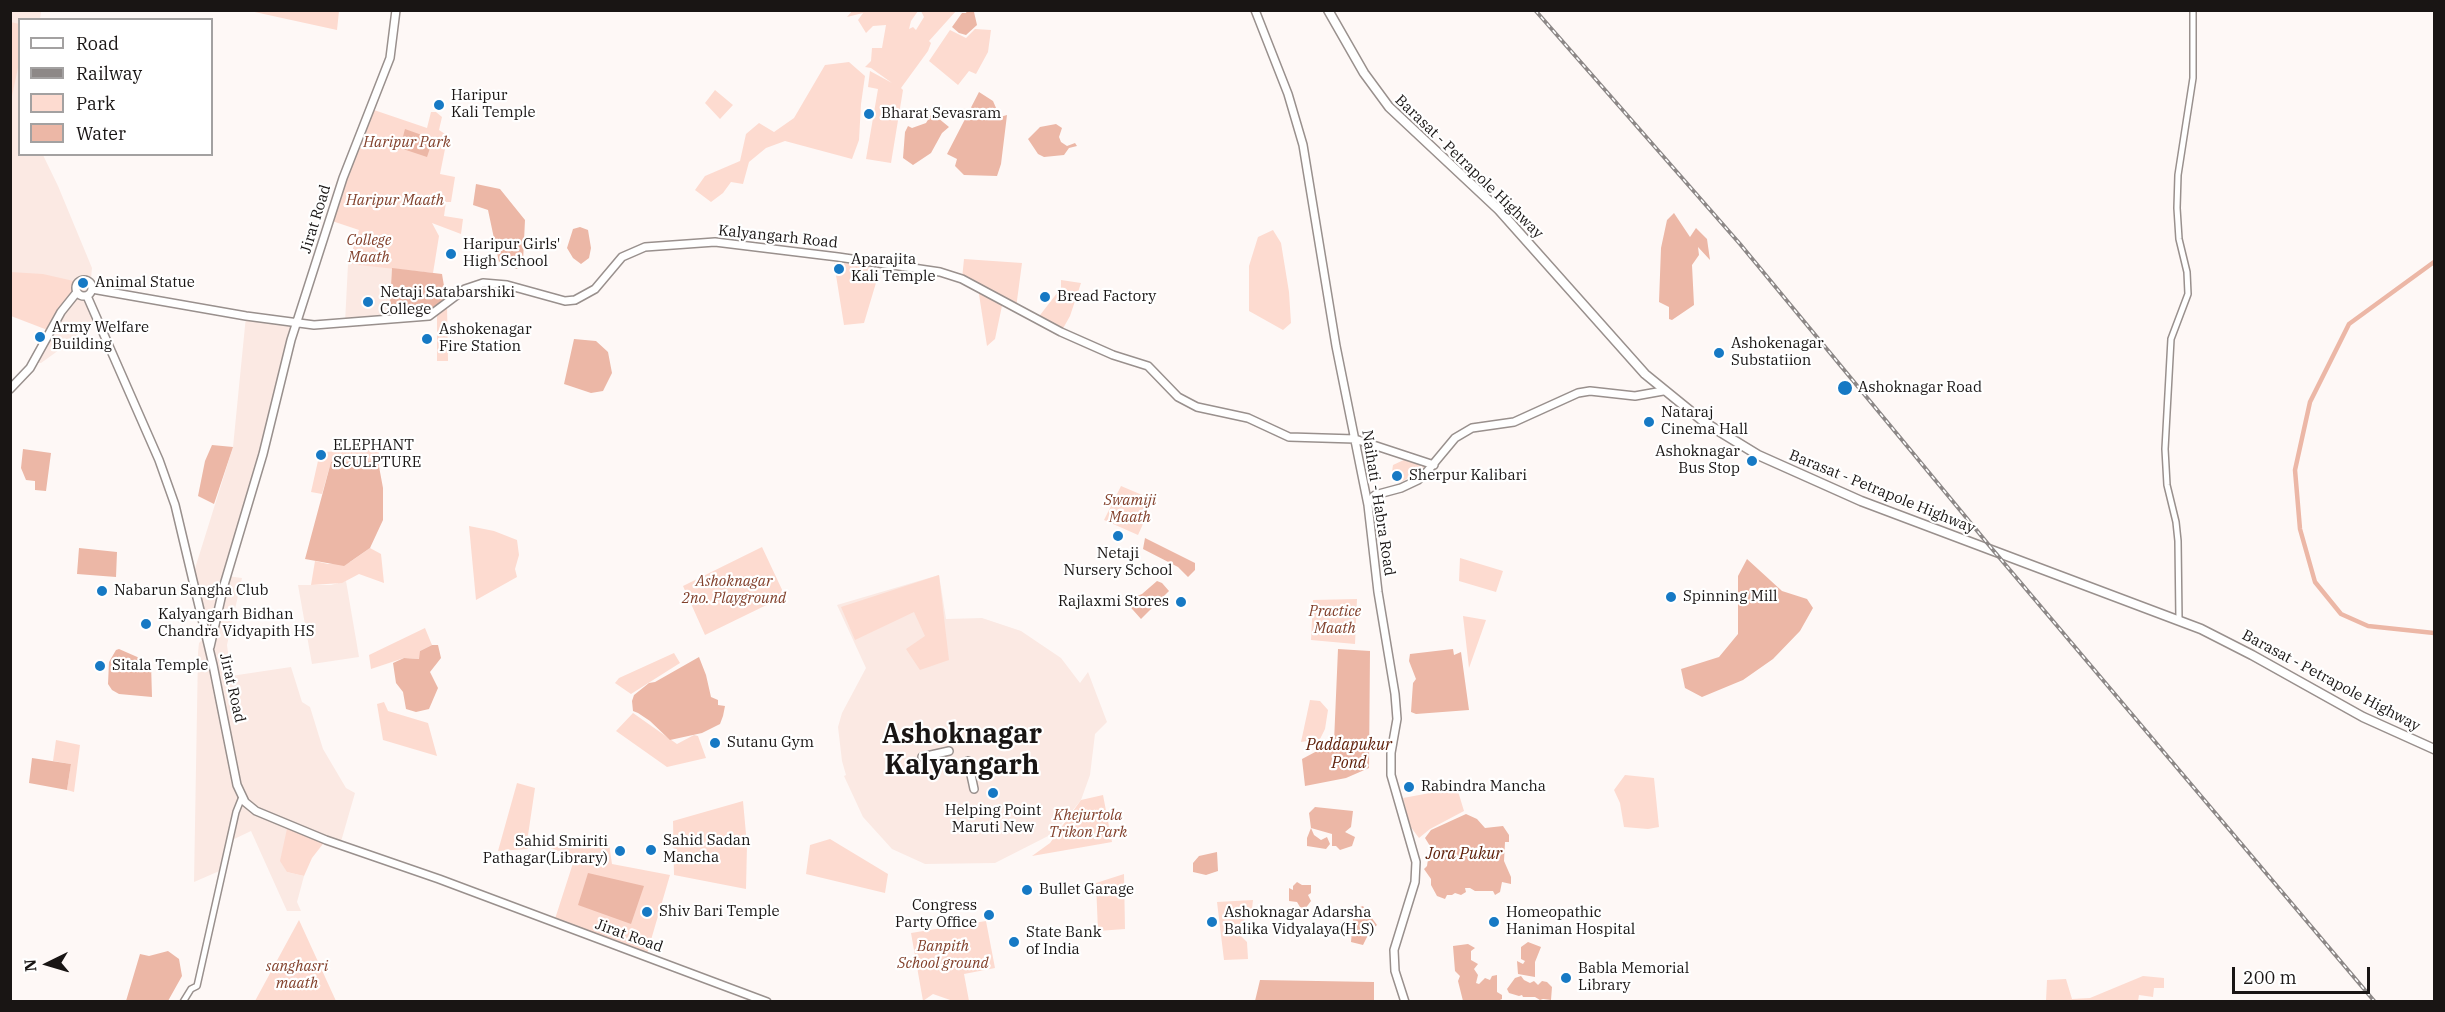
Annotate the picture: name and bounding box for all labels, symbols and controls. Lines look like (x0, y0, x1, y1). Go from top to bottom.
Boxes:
legend (18, 18, 213, 156)
text: Road (76, 32, 119, 55)
text: Railway (76, 62, 142, 85)
place label: Haripur Kali Temple (451, 87, 535, 122)
street label: Barasat - Petrapole Highway (1391, 91, 1547, 243)
text: Park (76, 92, 115, 115)
marker: Haripur Kali Temple (432, 98, 446, 112)
place label: Bharat Sevasram (881, 105, 1001, 123)
marker: Bharat Sevasram (862, 107, 876, 121)
text: Water (76, 122, 126, 145)
park label: Haripur Park (363, 134, 451, 152)
street label: Jirat Road (297, 183, 335, 255)
park label: Haripur Maath (346, 192, 444, 210)
street label: Kalyangarh Road (717, 222, 839, 252)
park label: College Maath (347, 232, 391, 267)
place label: Haripur Girls' High School (463, 236, 560, 271)
marker: Haripur Girls' High School (444, 247, 458, 261)
place label: Aparajita Kali Temple (851, 251, 935, 286)
marker: Aparajita Kali Temple (832, 262, 846, 276)
place label: Animal Statue (95, 274, 195, 292)
marker: Animal Statue (76, 276, 90, 290)
place label: Netaji Satabarshiki College (380, 284, 515, 319)
place label: Bread Factory (1057, 288, 1156, 306)
marker: Bread Factory (1038, 290, 1052, 304)
marker: Netaji Satabarshiki College (361, 295, 375, 309)
place label: Army Welfare Building (52, 319, 149, 354)
place label: Ashokenagar Fire Station (439, 321, 532, 356)
marker: Army Welfare Building (33, 330, 47, 344)
marker: Ashokenagar Fire Station (420, 332, 434, 346)
place label: Ashokenagar Substatiion (1731, 335, 1824, 370)
marker: Ashokenagar Substatiion (1712, 346, 1726, 360)
marker: Ashoknagar Road (1836, 379, 1854, 397)
place label: Ashoknagar Road (1858, 379, 1982, 397)
place label: Nataraj Cinema Hall (1661, 404, 1748, 439)
marker: Nataraj Cinema Hall (1642, 415, 1656, 429)
street label: Naihati - Habra Road (1358, 429, 1398, 577)
place label: ELEPHANT SCULPTURE (333, 437, 421, 472)
place label: Ashoknagar Bus Stop (1655, 443, 1740, 478)
street label: Barasat - Petrapole Highway (1786, 446, 1978, 538)
marker: ELEPHANT SCULPTURE (314, 448, 328, 462)
marker: Ashoknagar Bus Stop (1745, 454, 1759, 468)
place label: Sherpur Kalibari (1409, 467, 1527, 485)
marker: Sherpur Kalibari (1390, 469, 1404, 483)
park label: Swamiji Maath (1104, 492, 1156, 527)
marker: Netaji Nursery School (1111, 529, 1125, 543)
place label: Netaji Nursery School (1063, 545, 1173, 580)
park label: Ashoknagar 2no. Playground (682, 573, 786, 608)
place label: Nabarun Sangha Club (114, 582, 269, 600)
marker: Nabarun Sangha Club (95, 584, 109, 598)
place label: Spinning Mill (1683, 588, 1778, 606)
marker: Spinning Mill (1664, 590, 1678, 604)
place label: Rajlaxmi Stores (1058, 593, 1169, 611)
marker: Rajlaxmi Stores (1174, 595, 1188, 609)
park label: Practice Maath (1309, 603, 1361, 638)
place label: Kalyangarh Bidhan Chandra Vidyapith HS (158, 606, 314, 641)
marker: Kalyangarh Bidhan Chandra Vidyapith HS (139, 617, 153, 631)
street label: Barasat - Petrapole Highway (2239, 626, 2423, 736)
street label: Jirat Road (215, 651, 249, 725)
place label: Sitala Temple (112, 657, 208, 675)
marker: Sitala Temple (93, 659, 107, 673)
district label: Ashoknagar Kalyangarh (882, 719, 1042, 782)
place label: Sutanu Gym (727, 734, 814, 752)
water label: Paddapukur Pond (1306, 735, 1392, 773)
marker: Sutanu Gym (708, 736, 722, 750)
place label: Rabindra Mancha (1421, 778, 1546, 796)
marker: Rabindra Mancha (1402, 780, 1416, 794)
marker: Helping Point Maruti New (986, 786, 1000, 800)
place label: Helping Point Maruti New (945, 802, 1041, 837)
park label: Khejurtola Trikon Park (1049, 807, 1127, 842)
place label: Sahid Sadan Mancha (663, 832, 751, 867)
place label: Sahid Smiriti Pathagar(Library) (483, 833, 608, 868)
marker: Sahid Sadan Mancha (644, 843, 658, 857)
marker: Sahid Smiriti Pathagar(Library) (613, 844, 627, 858)
water label: Jora Pukur (1426, 844, 1502, 864)
place label: Bullet Garage (1039, 881, 1134, 899)
marker: Bullet Garage (1020, 883, 1034, 897)
place label: Congress Party Office (895, 897, 977, 932)
place label: Shiv Bari Temple (659, 903, 780, 921)
place label: Ashoknagar Adarsha Balika Vidyalaya(H.S) (1224, 904, 1374, 939)
place label: Homeopathic Haniman Hospital (1506, 904, 1635, 939)
marker: Shiv Bari Temple (640, 905, 654, 919)
marker: Congress Party Office (982, 908, 996, 922)
street label: Jirat Road (593, 915, 665, 957)
marker: Ashoknagar Adarsha Balika Vidyalaya(H.S) (1205, 915, 1219, 929)
marker: Homeopathic Haniman Hospital (1487, 915, 1501, 929)
place label: State Bank of India (1026, 924, 1102, 959)
north arrow (18, 934, 78, 994)
marker: State Bank of India (1007, 935, 1021, 949)
park label: Banpith School ground (897, 938, 989, 973)
scale bar (2235, 955, 2373, 993)
text: N (20, 958, 41, 973)
park label: sanghasri maath (266, 958, 328, 993)
place label: Babla Memorial Library (1578, 960, 1689, 995)
text: 200 m (2243, 966, 2297, 989)
marker: Babla Memorial Library (1559, 971, 1573, 985)

